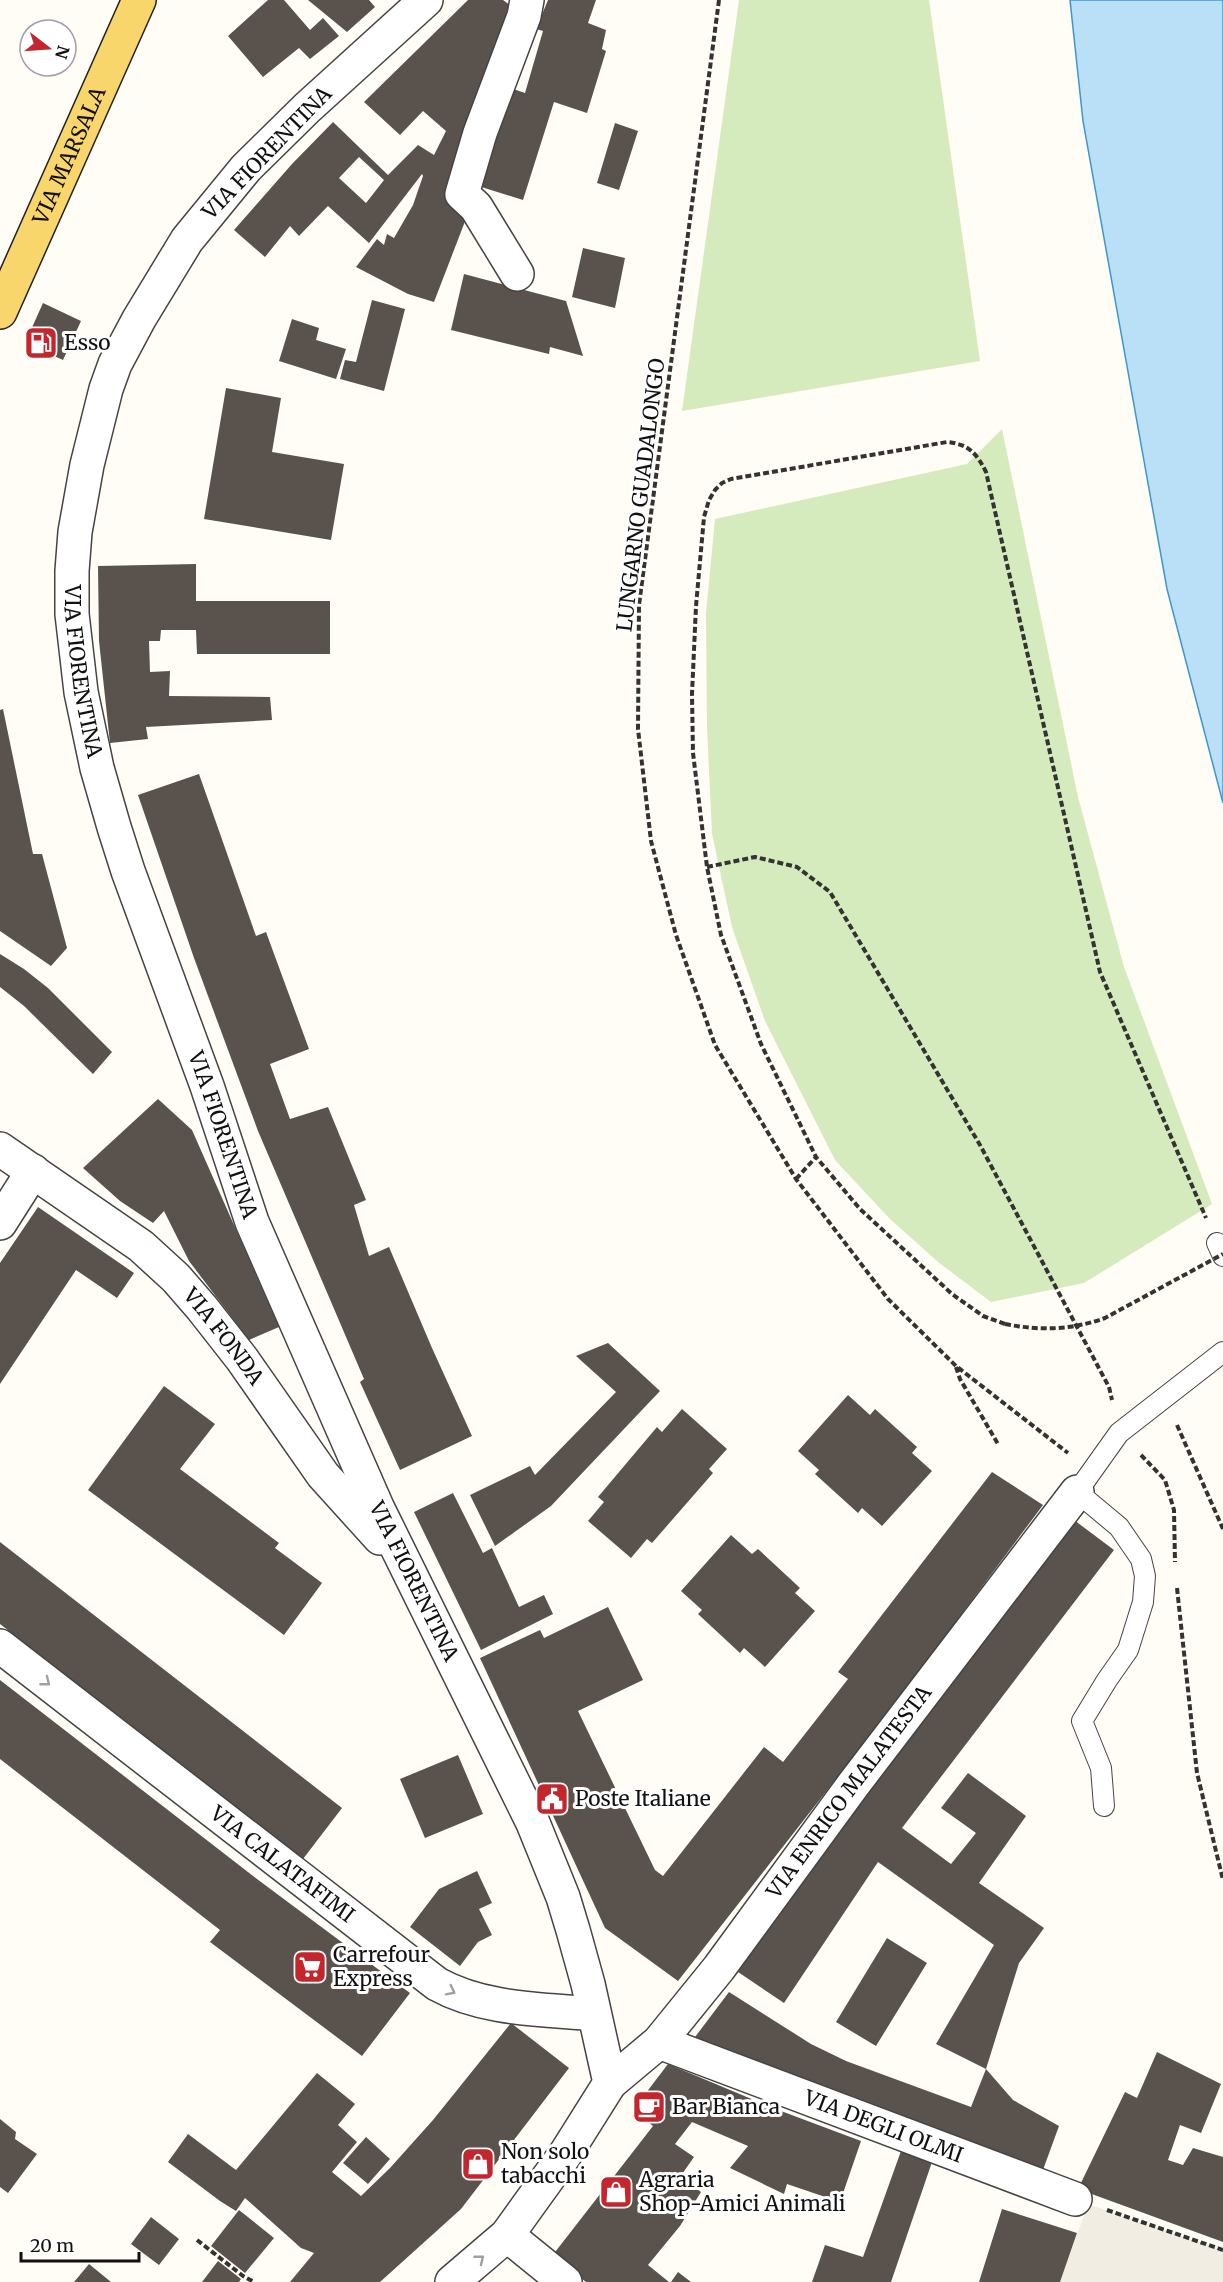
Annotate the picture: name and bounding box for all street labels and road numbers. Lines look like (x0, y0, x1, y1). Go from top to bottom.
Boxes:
street label: VIA FIORENTINA (196, 80, 337, 226)
street label: VIA MARSALA (26, 82, 112, 230)
street label: LUNGARNO GUADALONGO (610, 357, 671, 633)
street label: VIA FIORENTINA (58, 584, 109, 760)
street label: VIA FIORENTINA (182, 1046, 264, 1222)
street label: VIA FONDA (177, 1281, 270, 1390)
street label: VIA FIORENTINA (363, 1496, 465, 1666)
street label: VIA ENRICO MALATESTA (760, 1680, 937, 1905)
street label: VIA CALATAFIMI (204, 1799, 360, 1928)
street label: VIA DEGLI OLMI (799, 2084, 967, 2169)

